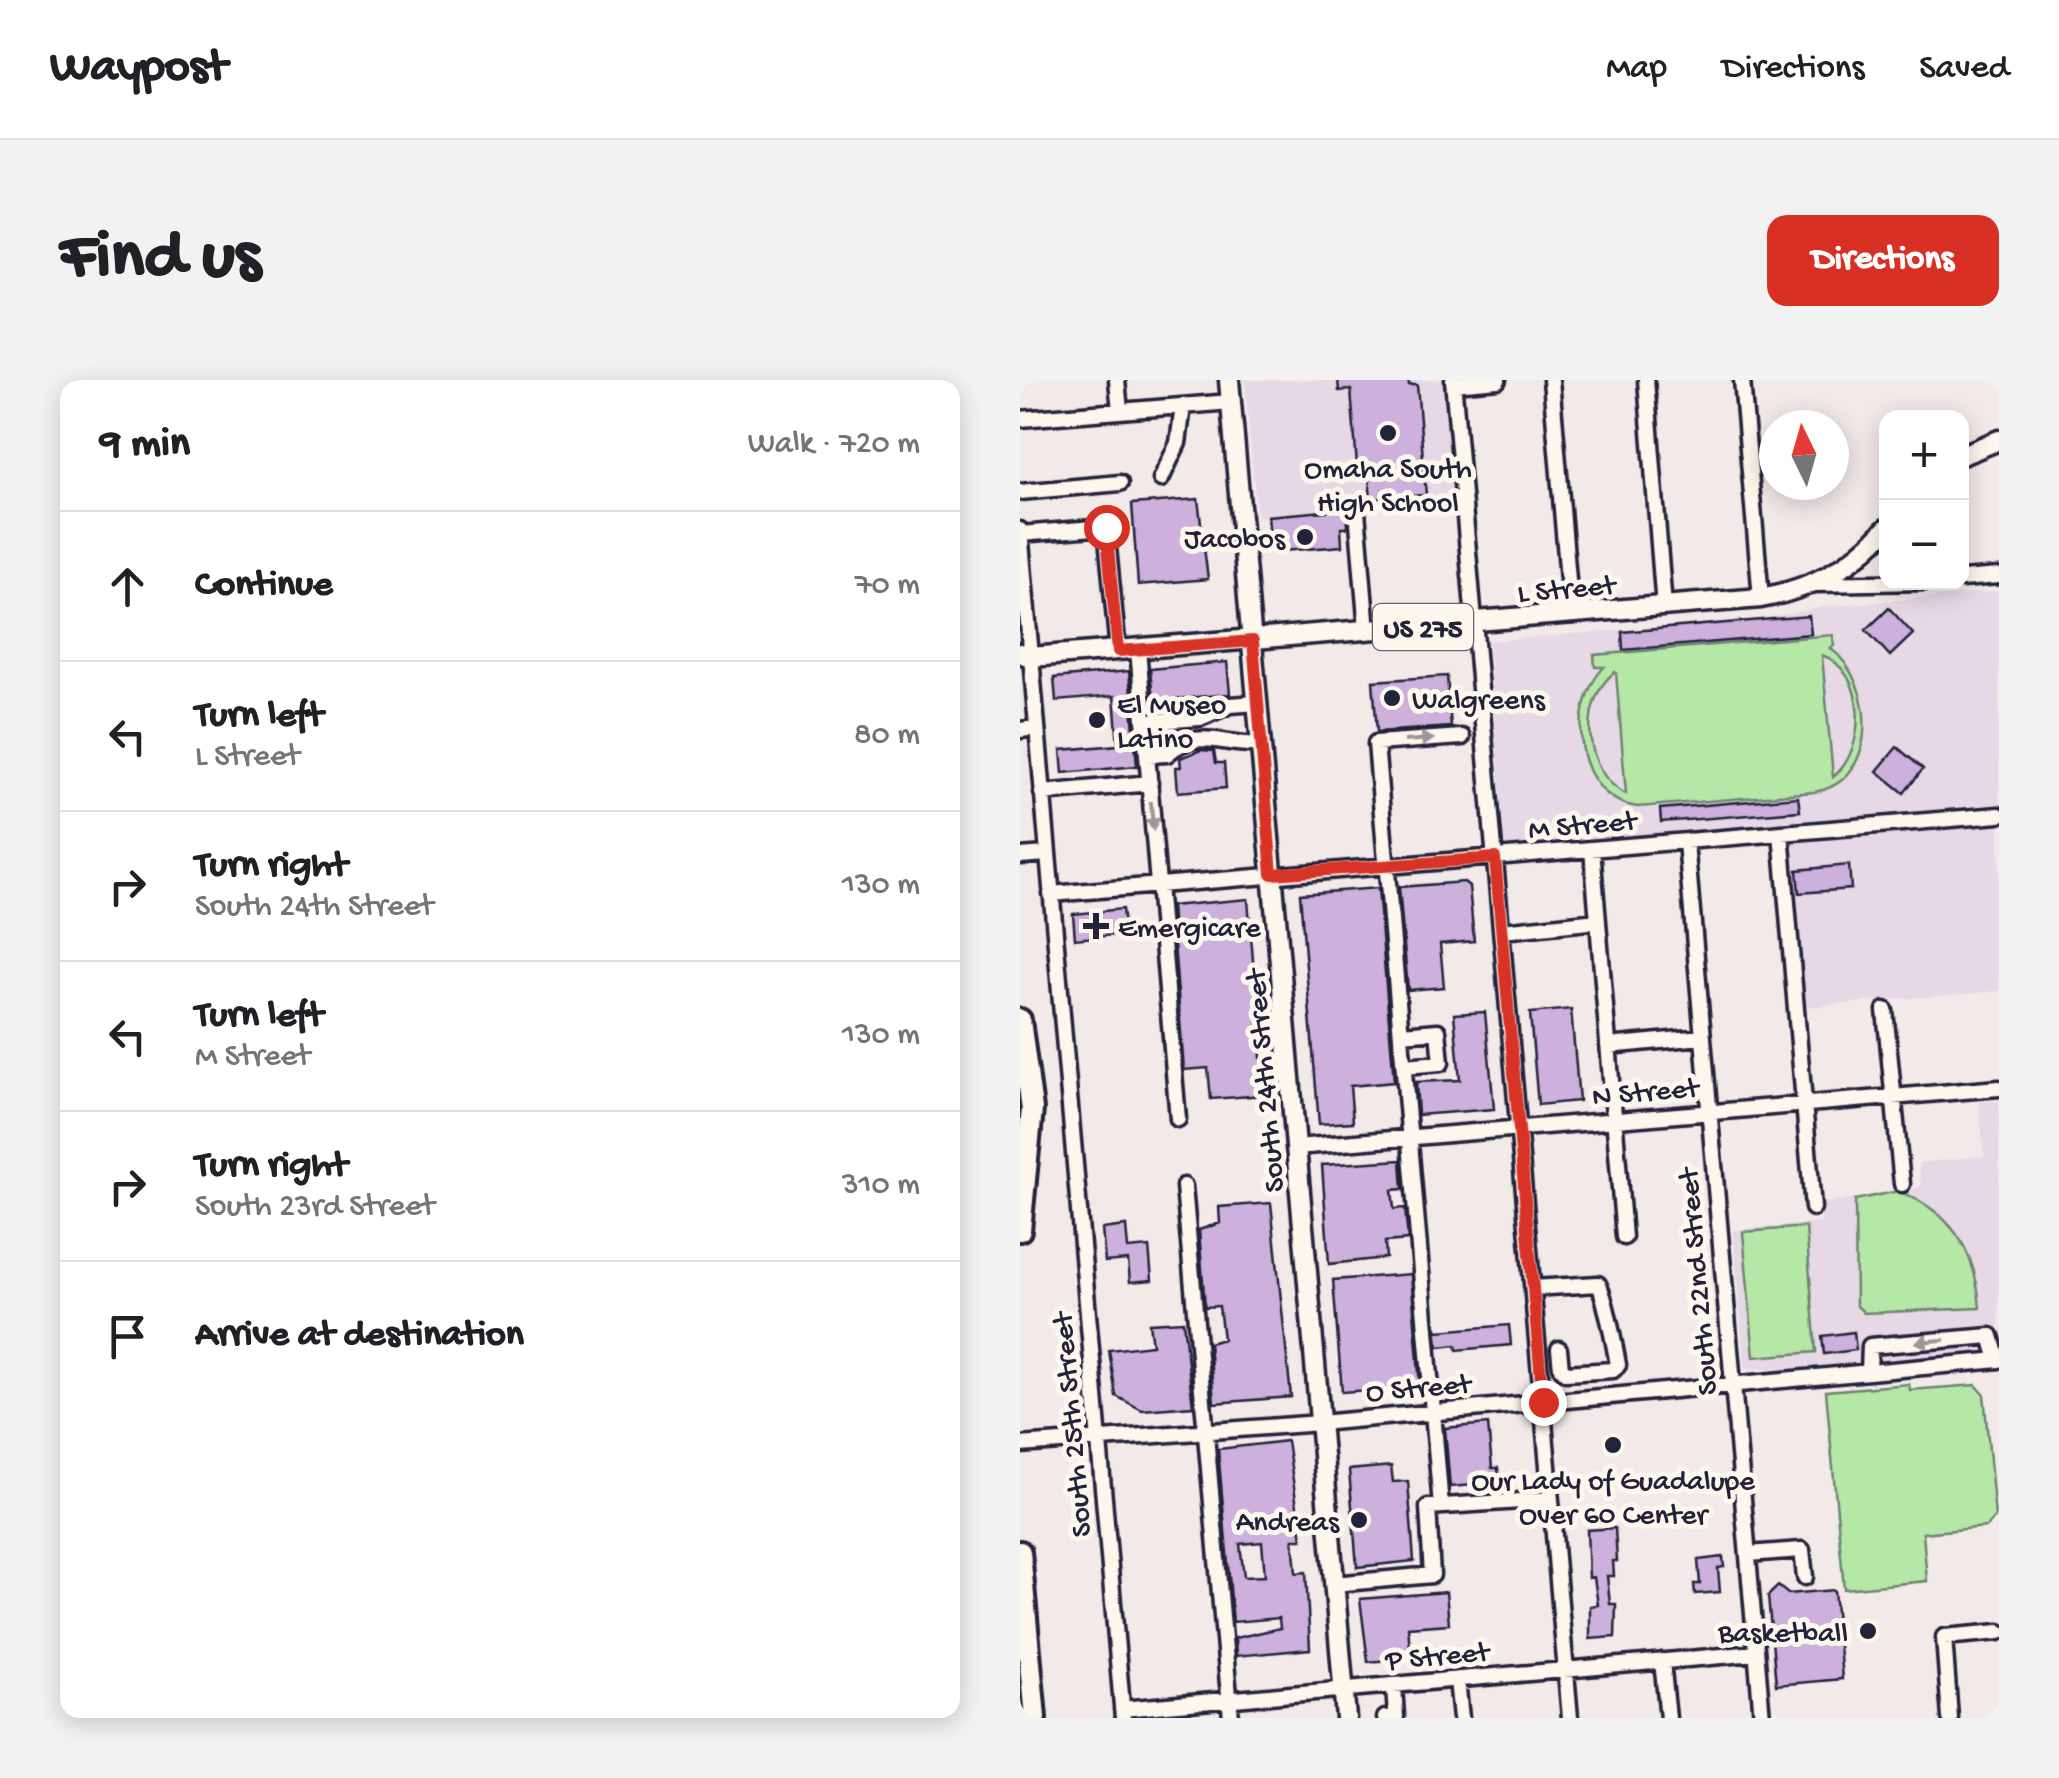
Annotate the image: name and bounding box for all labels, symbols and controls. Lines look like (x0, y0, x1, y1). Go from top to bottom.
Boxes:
text: Waypost (50, 41, 227, 98)
text: Map (1606, 49, 1667, 90)
text: Directions (1722, 49, 1864, 90)
text: Saved (1919, 49, 2009, 90)
button: Directions (1767, 215, 1999, 306)
text: Find us (60, 219, 261, 302)
north arrow (1759, 410, 1849, 500)
map controls (1879, 410, 1969, 590)
button: + (1879, 410, 1969, 500)
text: 9 min (100, 421, 190, 470)
marker: Omaha South High School (1377, 422, 1399, 444)
text: Walk · 720 m (748, 426, 920, 464)
place label: Omaha South High School (1304, 454, 1472, 523)
button: − (1879, 500, 1969, 590)
route start (1084, 505, 1130, 551)
place label: Jacobos (1184, 524, 1286, 559)
marker: Jacobos (1294, 526, 1316, 548)
icon: ahead (100, 559, 155, 614)
text: Continue (195, 564, 333, 608)
text: 70 m (855, 567, 920, 605)
street label: L Street (1516, 570, 1620, 613)
road number: US 275 (1373, 604, 1473, 650)
place label: Walgreens (1412, 685, 1546, 720)
marker: Walgreens (1381, 687, 1403, 709)
place label: El Museo Latino (1117, 690, 1226, 759)
text: Turn left (195, 695, 323, 739)
icon: left (100, 709, 155, 764)
marker: El Museo Latino (1086, 709, 1108, 731)
text: 80 m (854, 717, 920, 755)
one-way arrow (1404, 732, 1435, 748)
text: L Street (195, 739, 300, 777)
one-way arrow (1145, 801, 1161, 832)
street label: M Street (1527, 805, 1640, 850)
text: Turn right (195, 845, 347, 889)
icon: right (100, 859, 155, 914)
text: 130 m (842, 867, 920, 905)
text: South 24th Street (195, 889, 433, 927)
marker: Emergicare (1083, 913, 1109, 939)
place label: Emergicare (1118, 913, 1261, 948)
street label: South 24th Street (1240, 965, 1295, 1193)
text: Turn left (195, 995, 323, 1039)
icon: left (100, 1009, 155, 1064)
text: 130 m (842, 1017, 920, 1055)
text: M Street (195, 1039, 310, 1077)
street label: N Street (1591, 1072, 1703, 1117)
text: Turn right (195, 1145, 347, 1189)
icon: right (100, 1159, 155, 1214)
street label: South 22nd Street (1673, 1164, 1728, 1396)
text: 310 m (842, 1167, 920, 1205)
text: South 23rd Street (195, 1189, 435, 1227)
street label: South 25th Street (1047, 1308, 1102, 1538)
icon: arrive (100, 1309, 155, 1364)
text: Arrive at destination (195, 1314, 524, 1358)
one-way arrow (1913, 1334, 1945, 1350)
street label: O Street (1364, 1368, 1475, 1412)
route end (1521, 1380, 1567, 1426)
marker: Our Lady of Guadalupe Over 60 Center (1602, 1434, 1624, 1456)
place label: Our Lady of Guadalupe Over 60 Center (1471, 1466, 1755, 1535)
place label: Andreas (1236, 1507, 1340, 1542)
marker: Andreas (1348, 1509, 1370, 1531)
place label: Basketball (1717, 1618, 1848, 1653)
marker: Basketball (1857, 1620, 1879, 1642)
street label: P Street (1383, 1636, 1493, 1681)

